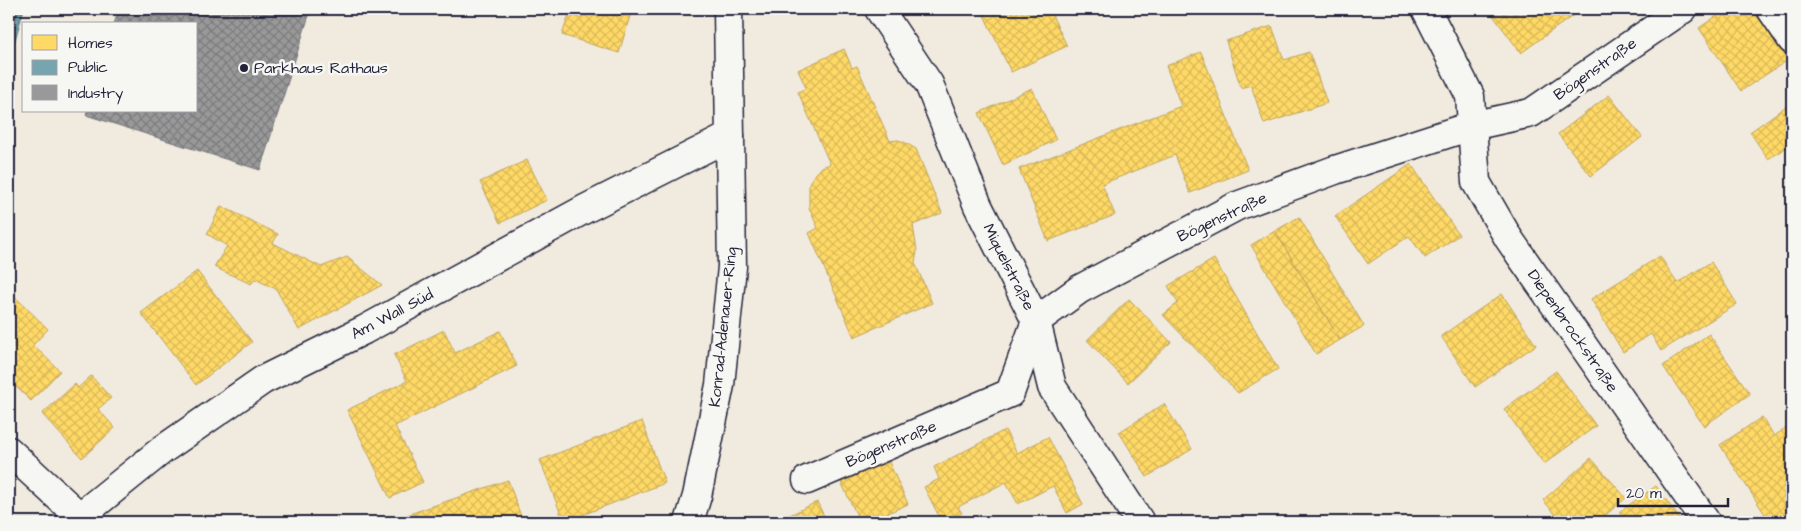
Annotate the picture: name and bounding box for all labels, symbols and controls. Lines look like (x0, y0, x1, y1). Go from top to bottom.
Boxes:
legend (22, 22, 198, 112)
street label: Bögenstraße (1549, 32, 1642, 107)
text: Homes (68, 33, 113, 54)
text: Public (68, 57, 108, 78)
place label: Parkhaus Rathaus (254, 57, 388, 79)
marker: Parkhaus Rathaus (238, 62, 250, 74)
text: Industry (68, 83, 123, 105)
street label: Bögenstraße (1173, 186, 1271, 248)
street label: Miquelstraße (978, 220, 1040, 314)
street label: Konrad-Adenauer-Ring (704, 246, 743, 408)
street label: Diepenbrockstraße (1522, 265, 1624, 397)
street label: Am Wall Süd (347, 283, 437, 345)
street label: Bögenstraße (842, 415, 941, 474)
scale bar (1618, 476, 1728, 508)
text: 20 m (1626, 483, 1662, 504)

